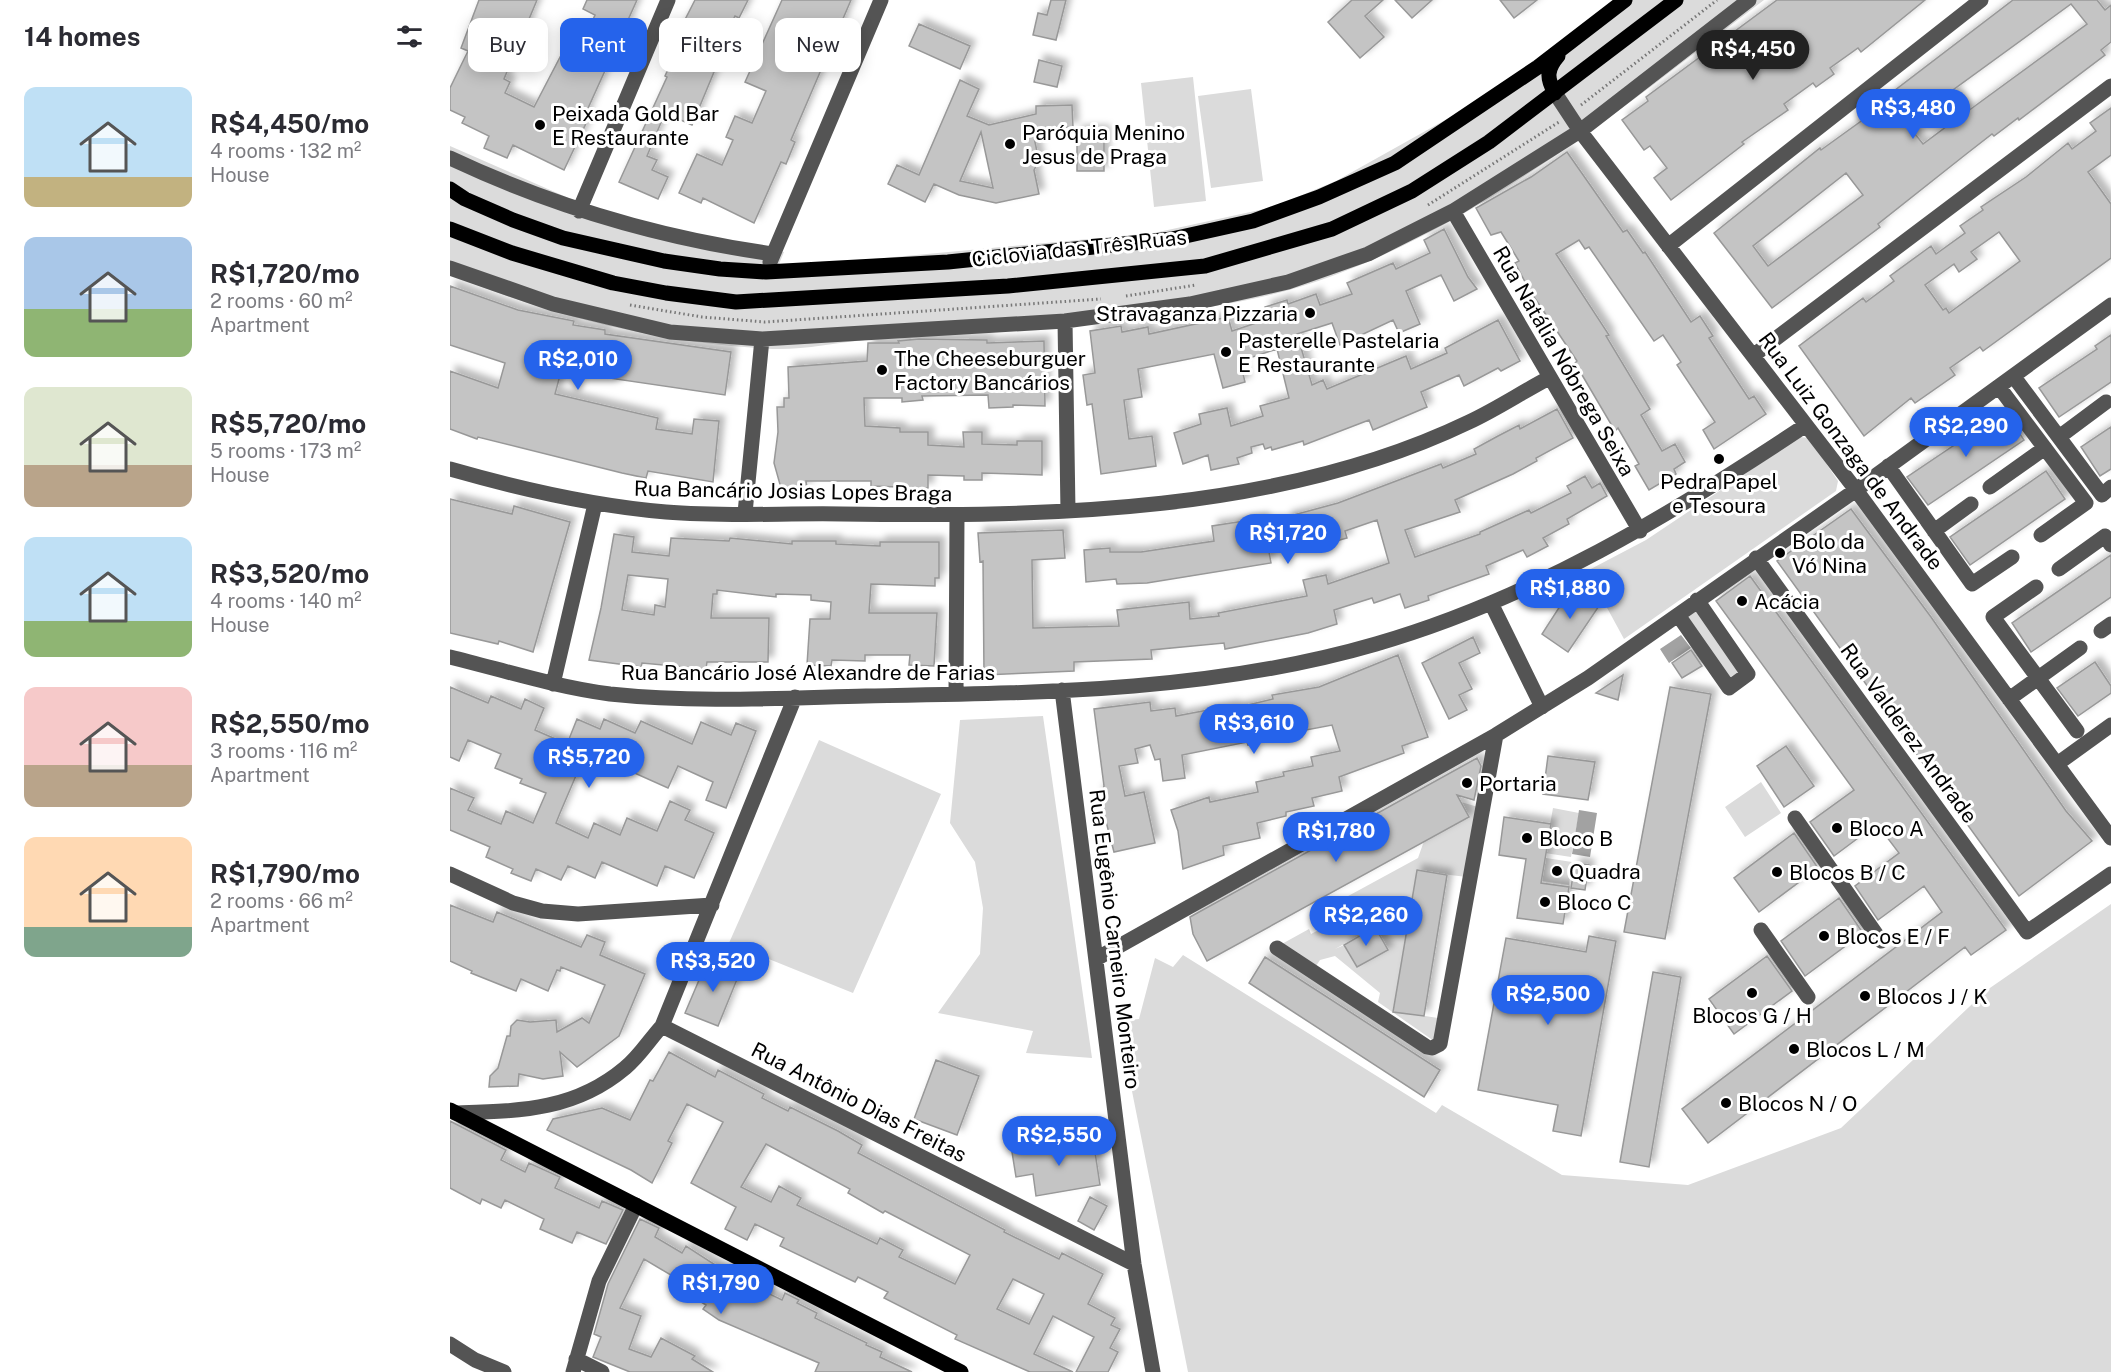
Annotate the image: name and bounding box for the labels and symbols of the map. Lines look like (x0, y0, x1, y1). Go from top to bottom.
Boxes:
pin: R$4,450 (1698, 30, 1808, 81)
pin: R$3,480 (1858, 89, 1968, 140)
place label: Peixada Gold Bar E Restaurante (552, 101, 719, 150)
marker: Peixada Gold Bar E Restaurante (533, 118, 547, 132)
place label: Paróquia Menino Jesus de Praga (1022, 120, 1185, 169)
marker: Paróquia Menino Jesus de Praga (1003, 137, 1017, 151)
street label: Ciclovia das Três Ruas (970, 224, 1188, 272)
street label: Rua Natália Nóbrega Seixa (1488, 242, 1640, 480)
place label: Stravaganza Pizzaria (1096, 301, 1298, 326)
marker: Stravaganza Pizzaria (1303, 306, 1317, 320)
street label: Rua Luiz Gonzaga de Andrade (1753, 327, 1949, 575)
place label: Pasterelle Pastelaria E Restaurante (1238, 328, 1439, 377)
pin: R$2,010 (523, 340, 633, 391)
marker: Pasterelle Pastelaria E Restaurante (1219, 345, 1233, 359)
place label: The Cheeseburguer Factory Bancários (894, 346, 1086, 395)
marker: The Cheeseburguer Factory Bancários (875, 363, 889, 377)
pin: R$2,290 (1911, 407, 2021, 458)
marker: Pedra Papel e Tesoura (1712, 452, 1726, 466)
place label: Pedra Papel e Tesoura (1660, 469, 1778, 518)
street label: Rua Bancário Josias Lopes Braga (634, 476, 952, 506)
pin: R$1,720 (1233, 514, 1343, 565)
place label: Bolo da Vó Nina (1792, 529, 1867, 578)
marker: Bolo da Vó Nina (1773, 546, 1787, 560)
pin: R$1,880 (1515, 569, 1625, 620)
place label: Acácia (1754, 589, 1820, 614)
marker: Acácia (1735, 594, 1749, 608)
street label: Rua Valderez Andrade (1835, 638, 1983, 828)
street label: Rua Bancário José Alexandre de Farias (621, 660, 995, 685)
pin: R$3,610 (1199, 704, 1309, 755)
pin: R$5,720 (534, 738, 644, 789)
place label: Portaria (1479, 771, 1557, 796)
marker: Portaria (1460, 776, 1474, 790)
street label: Rua Eugênio Carneiro Monteiro (1084, 788, 1146, 1090)
pin: R$1,780 (1281, 812, 1391, 863)
place label: Bloco A (1849, 816, 1924, 841)
marker: Bloco A (1830, 821, 1844, 835)
place label: Bloco B (1539, 826, 1613, 851)
marker: Bloco B (1520, 831, 1534, 845)
place label: Quadra (1569, 859, 1641, 884)
place label: Blocos B / C (1789, 860, 1906, 885)
marker: Quadra (1550, 864, 1564, 878)
marker: Blocos B / C (1770, 865, 1784, 879)
place label: Bloco C (1557, 890, 1631, 915)
marker: Bloco C (1538, 895, 1552, 909)
pin: R$2,260 (1311, 896, 1421, 947)
place label: Blocos E / F (1836, 924, 1950, 949)
marker: Blocos E / F (1817, 929, 1831, 943)
pin: R$3,520 (658, 942, 768, 993)
pin: R$2,500 (1493, 975, 1603, 1026)
place label: Blocos J / K (1877, 984, 1988, 1009)
marker: Blocos G / H (1745, 986, 1759, 1000)
marker: Blocos J / K (1858, 989, 1872, 1003)
place label: Blocos G / H (1692, 1003, 1812, 1028)
street label: Rua Antônio Dias Freitas (747, 1037, 971, 1167)
place label: Blocos L / M (1806, 1037, 1925, 1062)
marker: Blocos L / M (1787, 1042, 1801, 1056)
place label: Blocos N / O (1738, 1091, 1857, 1116)
marker: Blocos N / O (1719, 1096, 1733, 1110)
pin: R$2,550 (1004, 1116, 1114, 1167)
pin: R$1,790 (666, 1264, 776, 1315)

